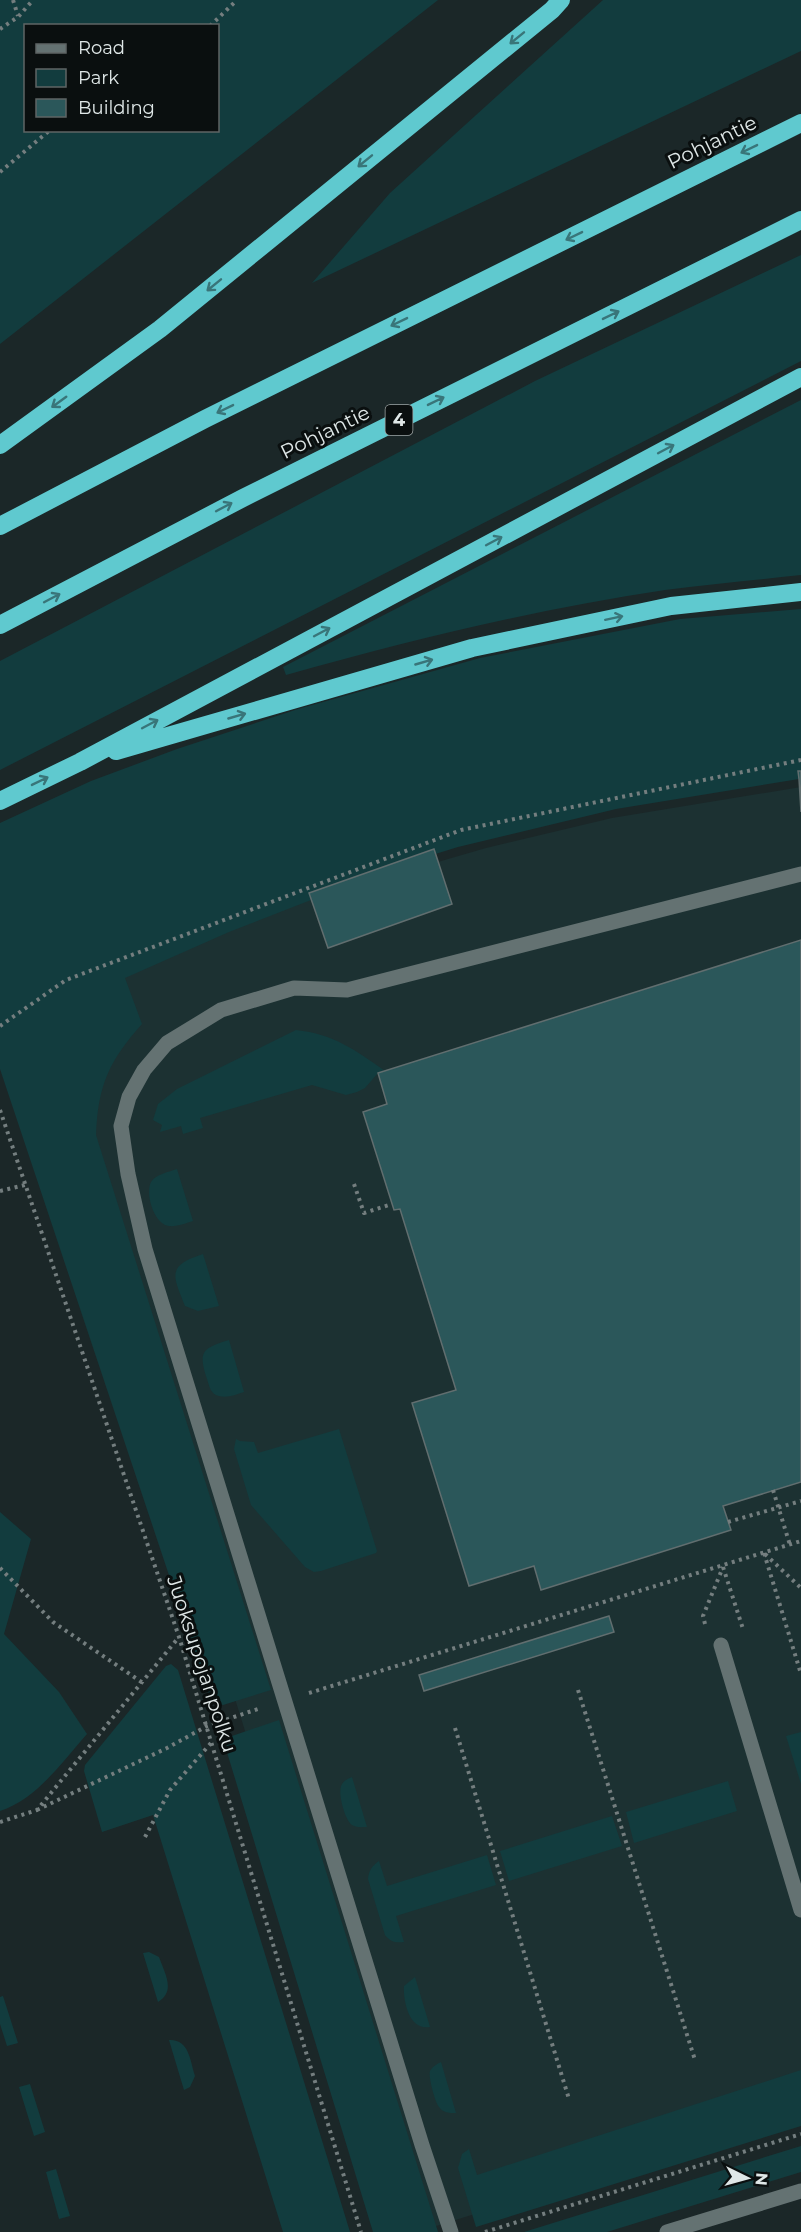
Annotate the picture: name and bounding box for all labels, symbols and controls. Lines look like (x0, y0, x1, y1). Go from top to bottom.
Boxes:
legend (24, 24, 219, 132)
one-way arrow (509, 32, 525, 45)
text: Road (78, 37, 125, 59)
text: Park (78, 67, 119, 89)
text: Building (78, 97, 155, 119)
street label: Pohjantie (663, 110, 761, 174)
one-way arrow (740, 144, 758, 155)
one-way arrow (358, 155, 374, 168)
one-way arrow (565, 230, 583, 242)
one-way arrow (206, 278, 222, 291)
one-way arrow (602, 308, 620, 320)
one-way arrow (391, 317, 409, 329)
one-way arrow (427, 395, 445, 407)
one-way arrow (51, 396, 67, 408)
street label: Pohjantie (276, 400, 374, 464)
one-way arrow (216, 404, 234, 415)
road number: 4 (386, 405, 412, 435)
one-way arrow (657, 443, 675, 454)
one-way arrow (215, 501, 233, 513)
one-way arrow (485, 535, 502, 547)
one-way arrow (42, 592, 60, 603)
one-way arrow (604, 612, 623, 623)
one-way arrow (313, 626, 331, 638)
one-way arrow (414, 656, 433, 667)
one-way arrow (227, 710, 246, 721)
one-way arrow (141, 718, 158, 730)
one-way arrow (30, 775, 48, 786)
street label: Juoksupojanpolku (162, 1572, 242, 1755)
north arrow (717, 2148, 777, 2208)
text: N (751, 2172, 771, 2187)

